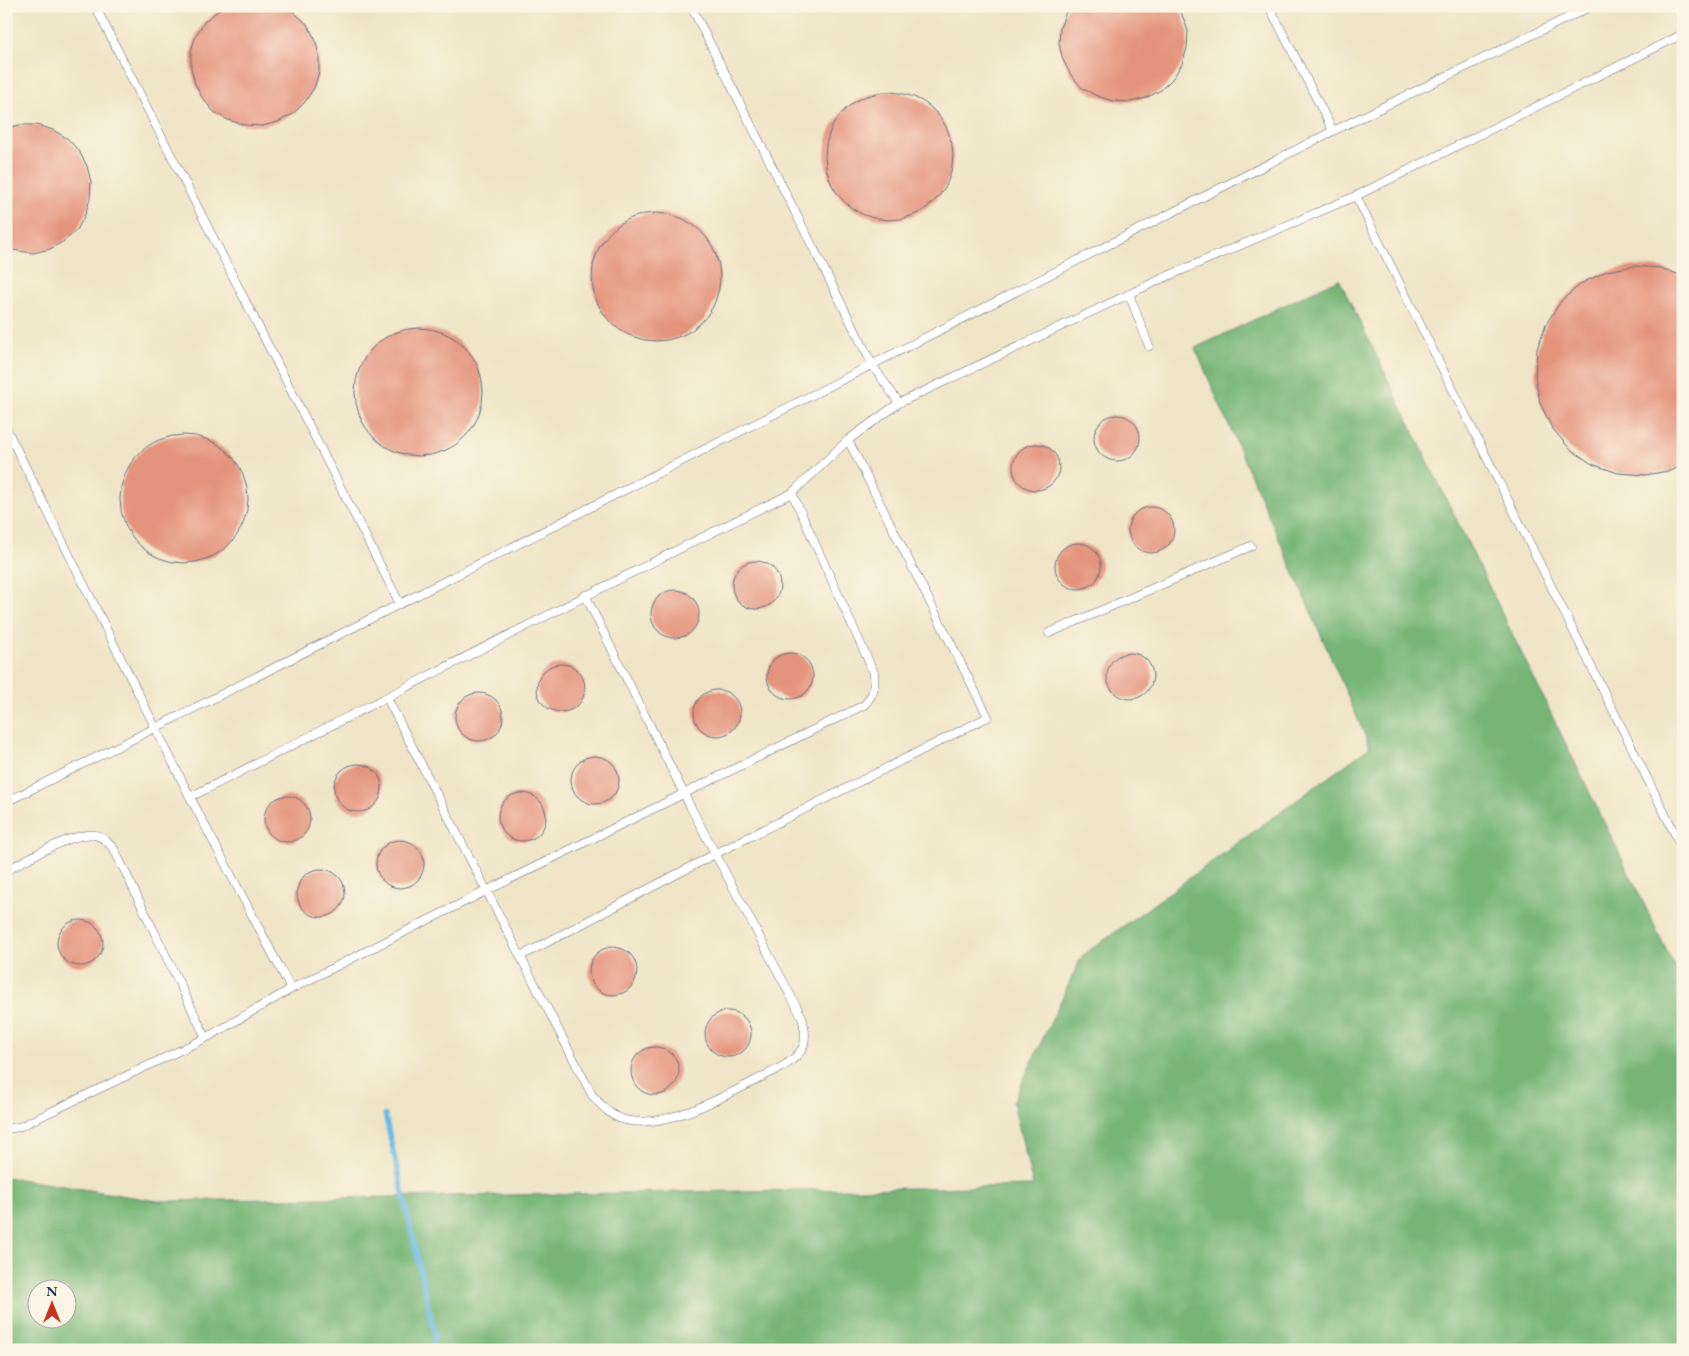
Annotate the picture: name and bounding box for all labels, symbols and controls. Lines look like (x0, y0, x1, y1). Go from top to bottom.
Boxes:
north arrow (28, 1278, 78, 1328)
text: N (46, 1282, 58, 1300)

